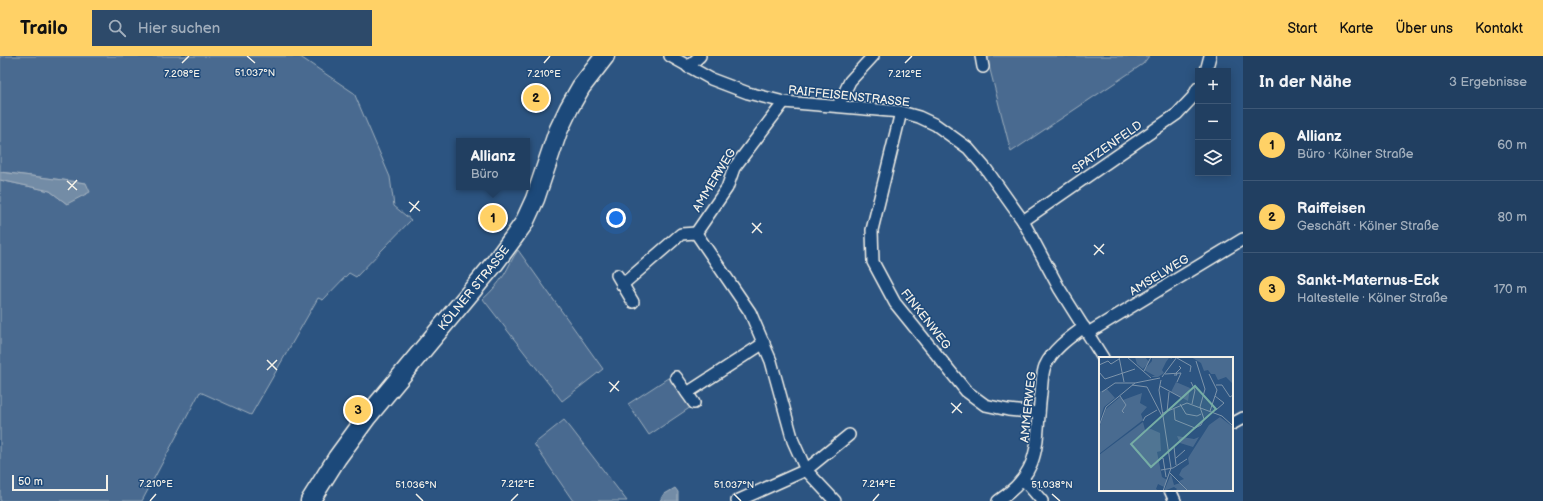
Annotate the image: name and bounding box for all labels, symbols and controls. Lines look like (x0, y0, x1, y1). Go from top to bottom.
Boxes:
search box (92, 10, 372, 46)
text: Trailo (20, 17, 68, 40)
icon: search (106, 17, 128, 39)
text: Hier suchen (138, 19, 220, 38)
text: Start (1287, 20, 1317, 37)
text: Karte (1339, 20, 1373, 37)
text: Über uns (1395, 20, 1453, 37)
text: Kontakt (1475, 20, 1523, 37)
text: 51.037°N (235, 67, 275, 79)
text: 7.208°E (164, 68, 200, 80)
text: 7.210°E (527, 68, 561, 80)
text: 7.212°E (888, 68, 922, 80)
map controls (1195, 68, 1231, 176)
button: + (1195, 68, 1231, 104)
text: In der Nähe (1259, 72, 1352, 92)
text: 3 Ergebnisse (1449, 74, 1527, 90)
pin: 2 (523, 83, 549, 113)
street label: RAIFFEISENSTRASSE (787, 83, 911, 110)
button: − (1195, 104, 1231, 140)
street label: SPATZENFELD (1069, 118, 1146, 177)
text: Allianz (1297, 127, 1342, 146)
text: 1 (1269, 137, 1275, 153)
text: 60 m (1497, 137, 1527, 153)
popup (456, 138, 530, 190)
button: layers (1195, 140, 1231, 176)
street label: AMMERWEG (690, 146, 739, 215)
text: Büro · Kölner Straße (1297, 146, 1414, 162)
text: Allianz (471, 147, 515, 166)
text: Büro (471, 166, 499, 182)
text: Raiffeisen (1297, 199, 1366, 218)
pin: 1 (480, 203, 506, 233)
your location (606, 208, 626, 228)
text: 2 (1268, 209, 1276, 225)
text: 80 m (1498, 209, 1527, 225)
text: Geschäft · Kölner Straße (1297, 218, 1439, 234)
street label: KÖLNER STRASSE (435, 243, 513, 334)
street label: AMSELWEG (1127, 252, 1192, 299)
text: Sankt-Maternus-Eck (1297, 271, 1439, 290)
text: 3 (1268, 281, 1276, 297)
text: 170 m (1494, 281, 1527, 297)
street label: FINKENWEG (897, 286, 954, 352)
text: Haltestelle · Kölner Straße (1297, 290, 1448, 306)
inset map (1099, 357, 1233, 491)
street label: AMMERWEG (1017, 371, 1040, 443)
pin: 3 (345, 395, 371, 425)
scale bar (12, 473, 108, 492)
text: 50 m (18, 475, 43, 488)
text: 7.210°E (139, 478, 173, 490)
text: 7.212°E (501, 478, 535, 490)
text: 7.214°E (862, 478, 896, 490)
text: 51.036°N (395, 479, 437, 491)
text: 51.037°N (714, 479, 754, 491)
text: 51.038°N (1031, 479, 1073, 491)

